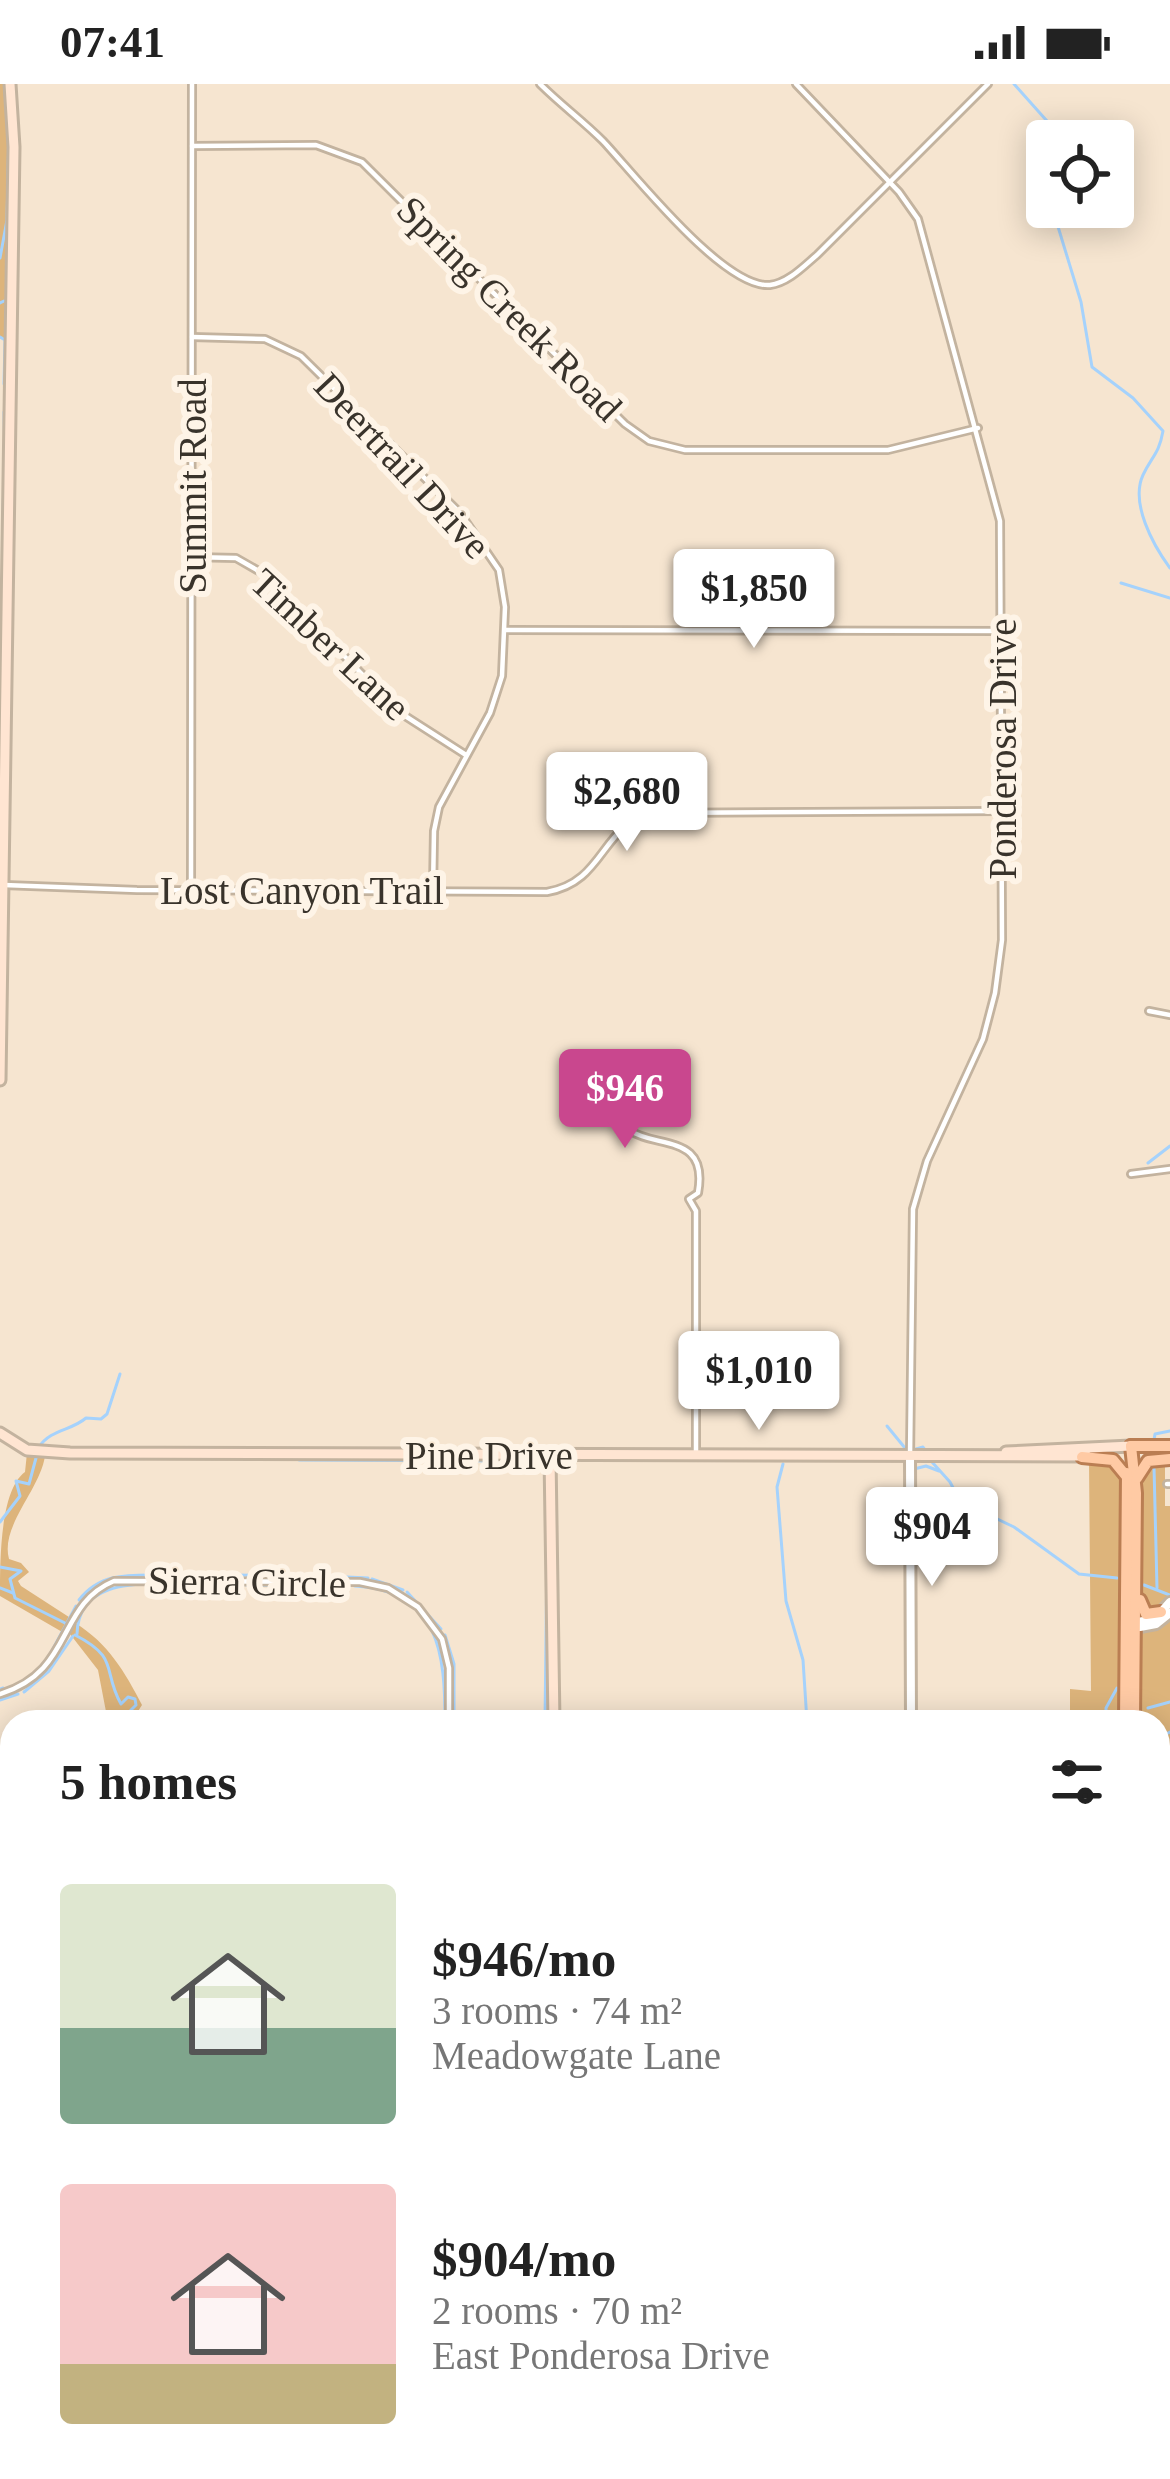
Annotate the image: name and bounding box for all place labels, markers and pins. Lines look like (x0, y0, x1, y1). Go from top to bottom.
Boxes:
pin: $1,850 (656, 549, 852, 651)
pin: $2,680 (529, 752, 725, 854)
pin: $946 (554, 1049, 696, 1151)
pin: $1,010 (661, 1331, 857, 1433)
pin: $904 (861, 1487, 1003, 1589)

